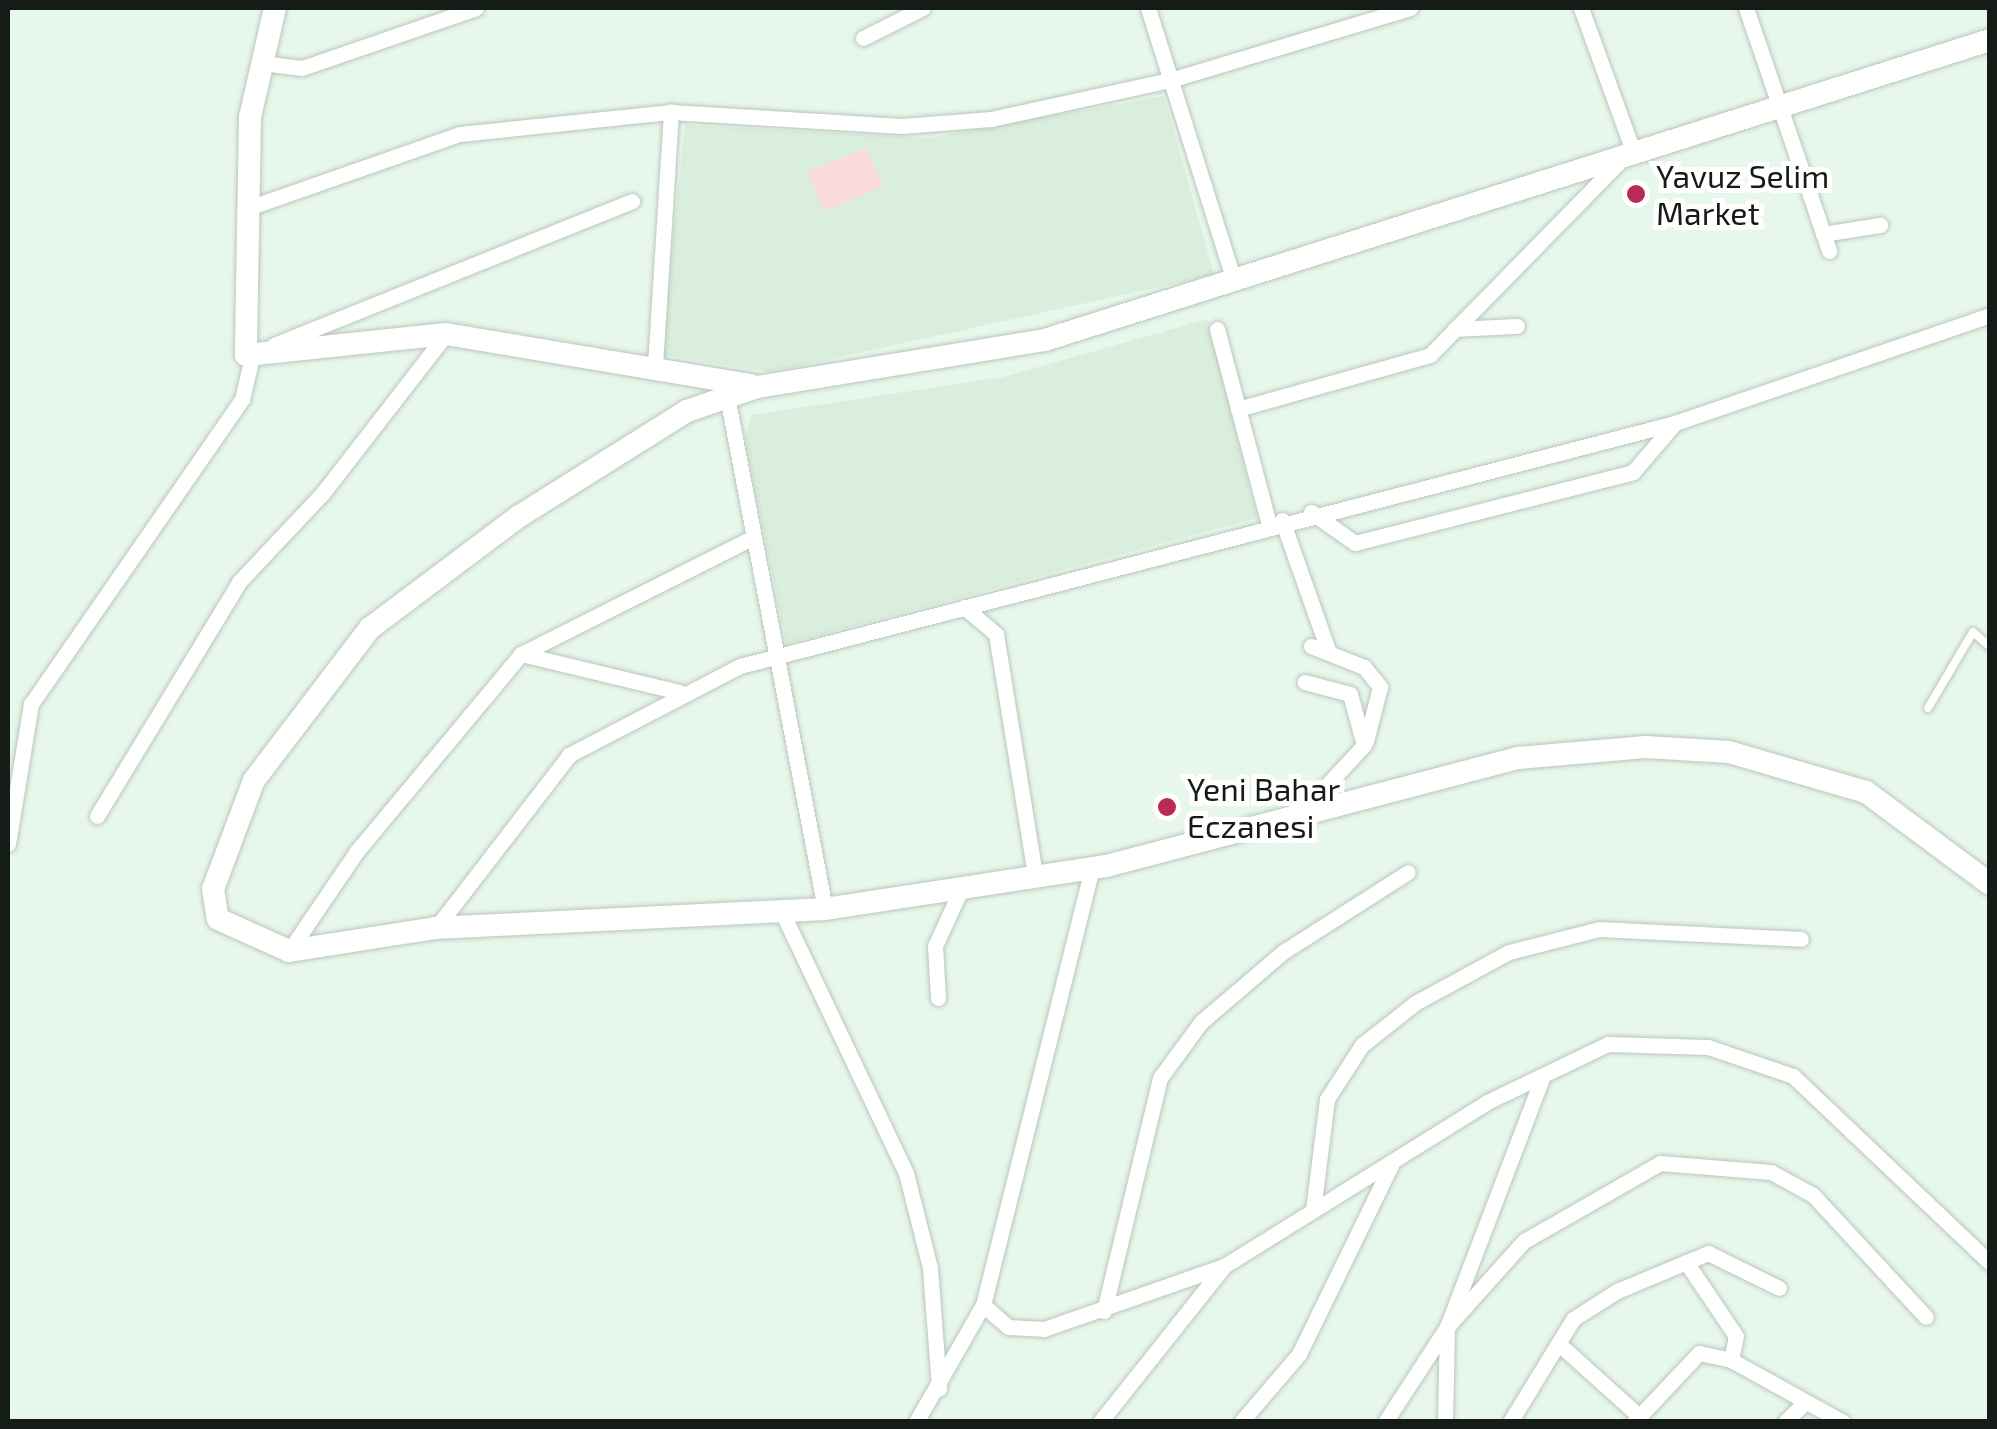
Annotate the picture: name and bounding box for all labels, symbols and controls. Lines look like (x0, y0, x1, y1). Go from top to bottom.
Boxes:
place label: Yavuz Selim Market (1656, 157, 1829, 232)
marker: Yavuz Selim Market (1625, 183, 1647, 205)
place label: Yeni Bahar Eczanesi (1187, 770, 1340, 845)
marker: Yeni Bahar Eczanesi (1156, 796, 1178, 818)

